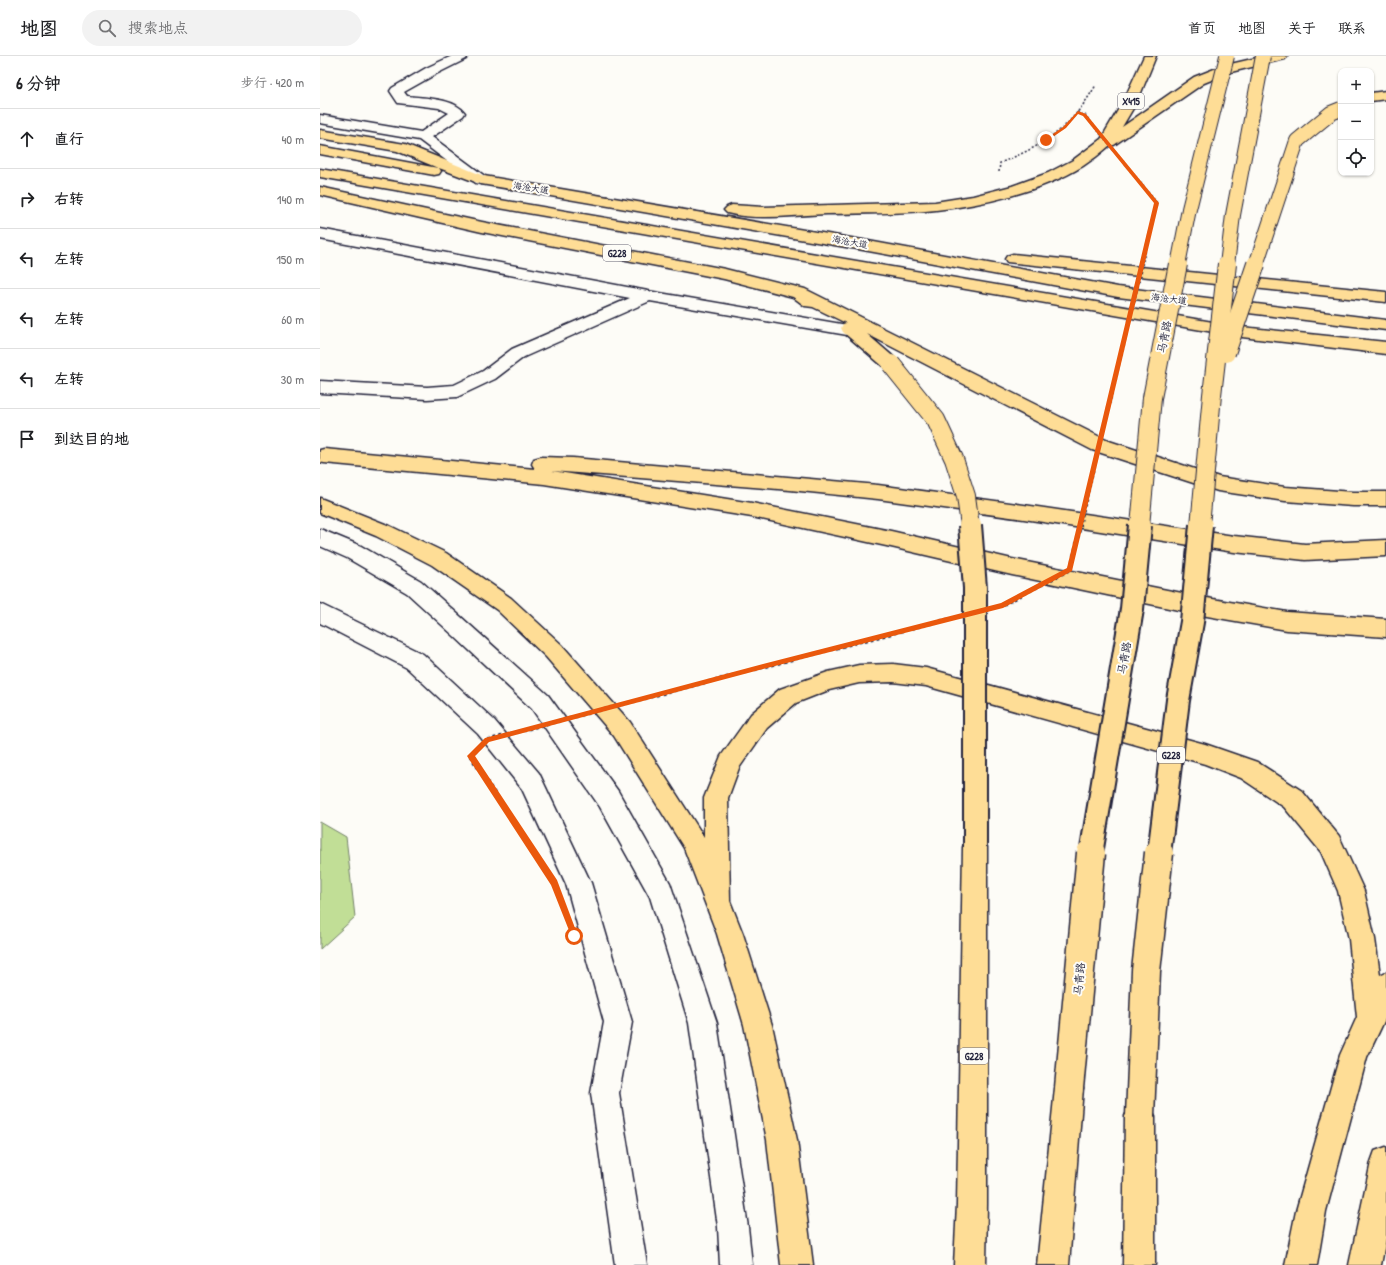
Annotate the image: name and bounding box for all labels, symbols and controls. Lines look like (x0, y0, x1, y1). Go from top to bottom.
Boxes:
search box (82, 10, 362, 46)
text: 地图 (20, 15, 58, 41)
icon: search (96, 17, 118, 39)
text: 搜索地点 (128, 17, 188, 38)
text: 首页 (1188, 18, 1216, 37)
text: 地图 (1238, 18, 1266, 37)
text: 关于 (1288, 18, 1316, 37)
text: 联系 (1338, 18, 1366, 37)
map controls (1338, 68, 1374, 176)
button: + (1338, 68, 1374, 104)
text: 6 分钟 (16, 71, 61, 94)
text: 步行 · 420 m (241, 73, 304, 91)
road number: X415 (1118, 93, 1144, 109)
button: − (1338, 104, 1374, 140)
icon: ahead (16, 128, 38, 150)
text: 直行 (54, 128, 84, 149)
text: 40 m (281, 130, 304, 148)
route end (1037, 131, 1055, 149)
button: locate (1338, 140, 1374, 176)
street label: 海沧大道 (512, 179, 550, 197)
icon: right (16, 188, 38, 210)
text: 右转 (54, 188, 84, 209)
text: 140 m (277, 190, 304, 208)
street label: 海沧大道 (831, 233, 869, 251)
road number: G228 (603, 245, 631, 261)
icon: left (16, 248, 38, 270)
text: 左转 (54, 248, 84, 269)
text: 150 m (276, 250, 304, 268)
street label: 海沧大道 (1150, 291, 1188, 307)
icon: left (16, 308, 38, 330)
text: 左转 (54, 308, 84, 329)
text: 60 m (281, 310, 304, 328)
street label: 马青路 (1154, 319, 1174, 355)
icon: left (16, 368, 38, 390)
text: 左转 (54, 368, 84, 389)
text: 30 m (281, 370, 304, 388)
icon: arrive (16, 428, 38, 450)
text: 到达目的地 (54, 428, 129, 449)
street label: 马青路 (1114, 641, 1134, 675)
road number: G228 (1157, 747, 1185, 763)
route start (565, 927, 583, 945)
street label: 马青路 (1071, 962, 1087, 996)
road number: G228 (960, 1048, 988, 1064)

